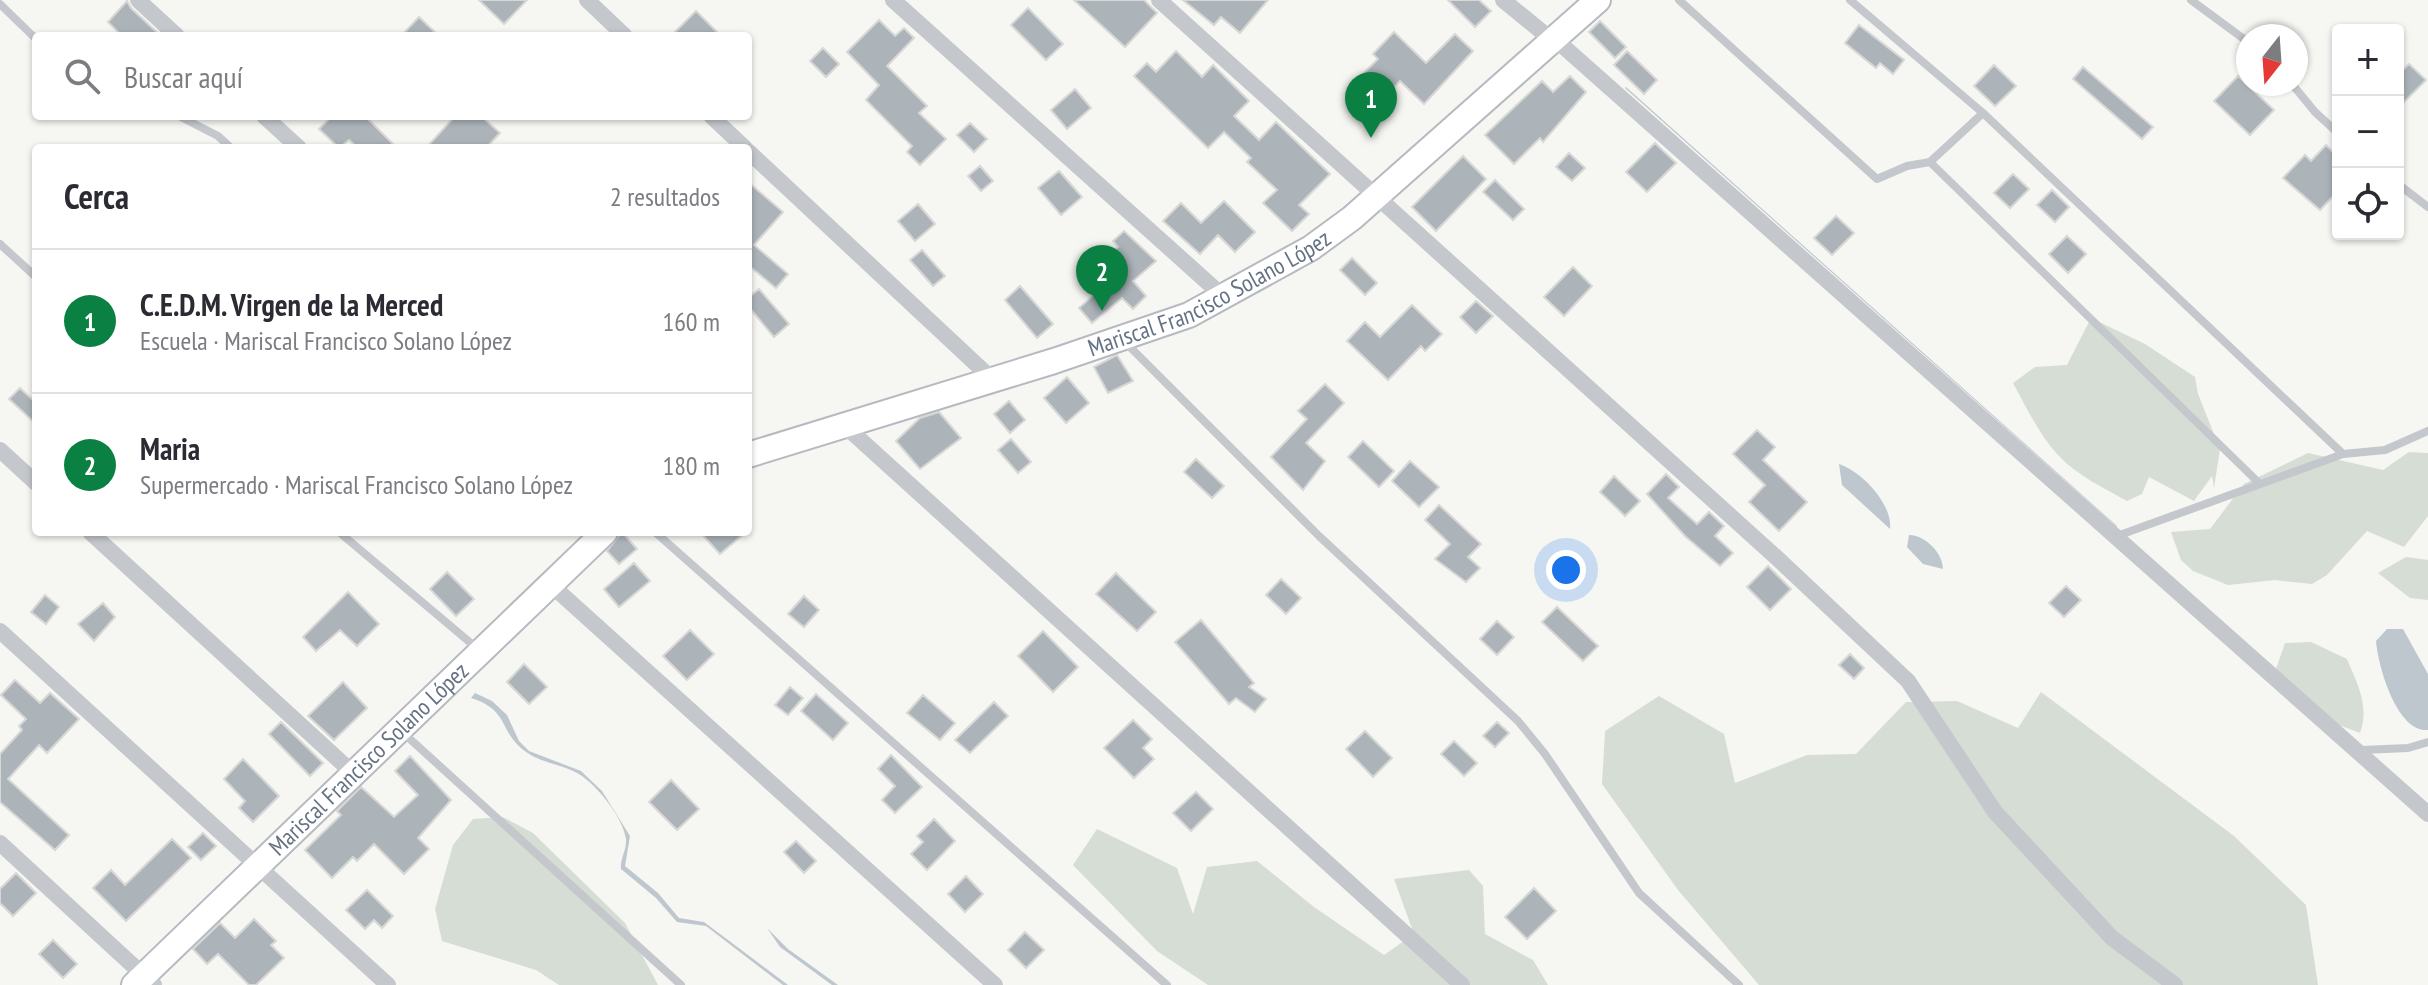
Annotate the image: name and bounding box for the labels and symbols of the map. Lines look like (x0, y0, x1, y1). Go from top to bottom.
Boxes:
north arrow (2236, 24, 2308, 96)
pin: 1 (1345, 72, 1397, 138)
street label: Mariscal Francisco Solano López (1084, 223, 1337, 363)
pin: 2 (1076, 245, 1128, 311)
your location (1546, 550, 1586, 590)
street label: Mariscal Francisco Solano López (262, 655, 475, 862)

